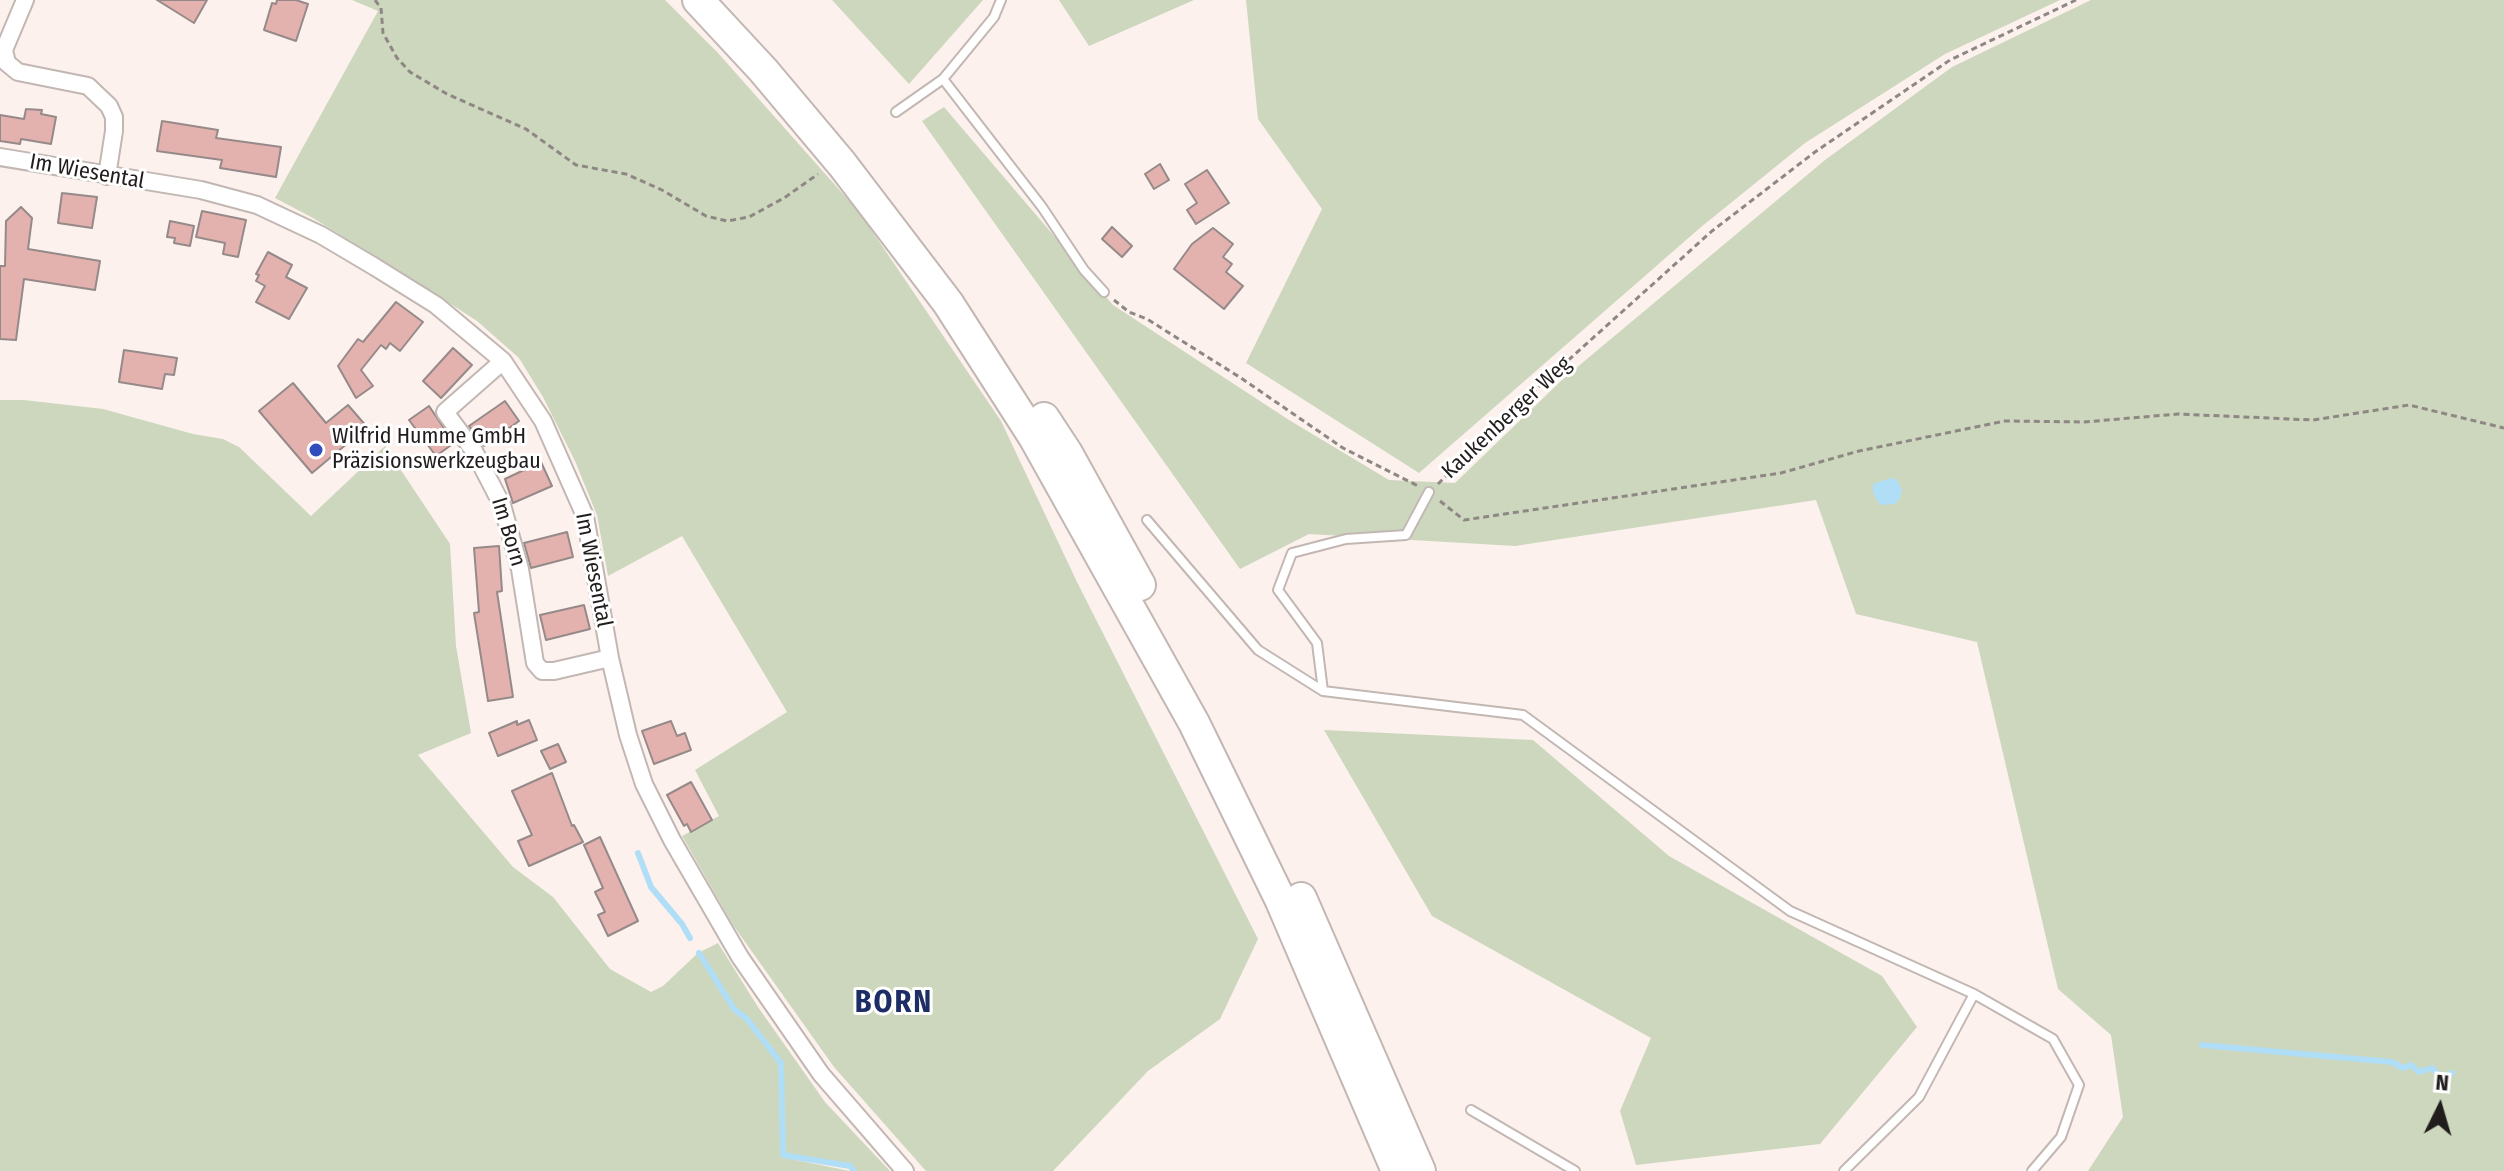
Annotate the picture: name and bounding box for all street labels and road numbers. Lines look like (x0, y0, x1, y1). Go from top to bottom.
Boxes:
street label: Im Wiesental (28, 149, 146, 195)
street label: Kaukenberger Weg (1437, 351, 1577, 485)
street label: Im Born (485, 494, 531, 570)
street label: Im Wiesental (569, 511, 617, 629)

